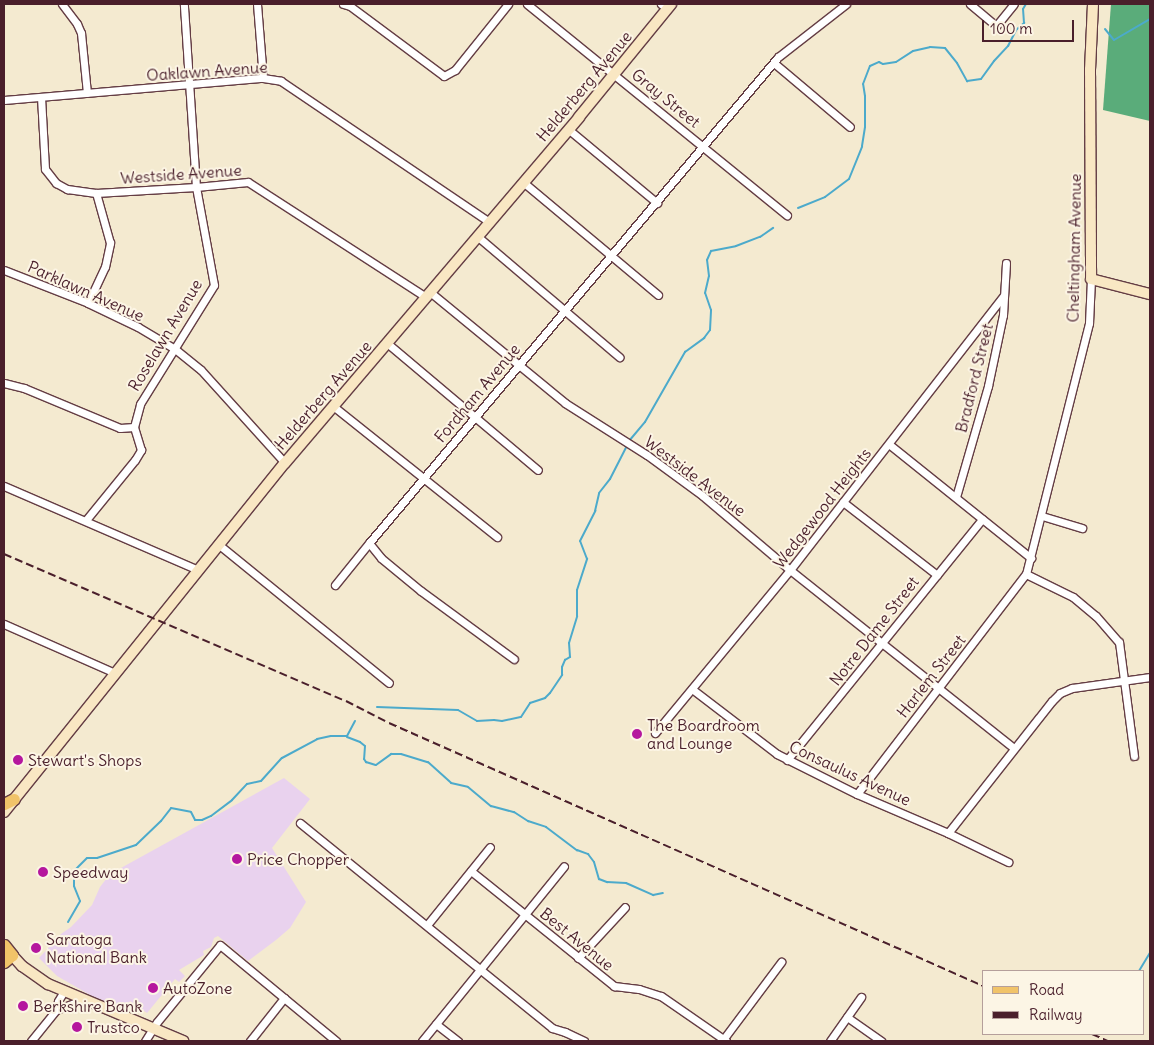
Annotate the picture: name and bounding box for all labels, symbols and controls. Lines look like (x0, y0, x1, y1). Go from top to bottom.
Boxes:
scale bar (984, 10, 1076, 42)
text: 100 m (990, 19, 1032, 38)
street label: Helderberg Avenue (532, 27, 636, 145)
street label: Oaklawn Avenue (146, 57, 268, 85)
street label: Gray Street (628, 65, 704, 131)
street label: Westside Avenue (120, 160, 242, 188)
street label: Cheltingham Avenue (1063, 173, 1085, 323)
street label: Parklawn Avenue (25, 257, 147, 325)
street label: Roselawn Avenue (124, 276, 206, 394)
street label: Bradford Street (951, 322, 997, 434)
street label: Helderberg Avenue (270, 337, 376, 453)
street label: Fordham Avenue (430, 340, 524, 446)
street label: Westside Avenue (641, 432, 749, 520)
street label: Wedgewood Heights (769, 444, 875, 572)
street label: Notre Dame Street (825, 573, 923, 689)
street label: Harlem Street (893, 631, 969, 721)
place label: The Boardroom and Lounge (647, 715, 760, 753)
marker: The Boardroom and Lounge (631, 728, 643, 740)
street label: Consaulus Avenue (786, 736, 914, 810)
place label: Stewart's Shops (28, 750, 142, 770)
marker: Stewart's Shops (12, 754, 24, 766)
place label: Price Chopper (247, 849, 349, 869)
marker: Price Chopper (231, 853, 243, 865)
place label: Speedway (53, 862, 128, 882)
marker: Speedway (37, 866, 49, 878)
street label: Best Avenue (536, 903, 618, 975)
place label: Saratoga National Bank (46, 929, 147, 967)
marker: Saratoga National Bank (30, 942, 42, 954)
legend (982, 970, 1144, 1035)
place label: AutoZone (163, 978, 232, 998)
text: Road (1029, 980, 1064, 999)
marker: AutoZone (147, 982, 159, 994)
place label: Berkshire Bank (33, 996, 142, 1016)
marker: Berkshire Bank (17, 1000, 29, 1012)
text: Railway (1029, 1005, 1083, 1024)
place label: Trustco (87, 1017, 140, 1037)
marker: Trustco (71, 1021, 83, 1033)

